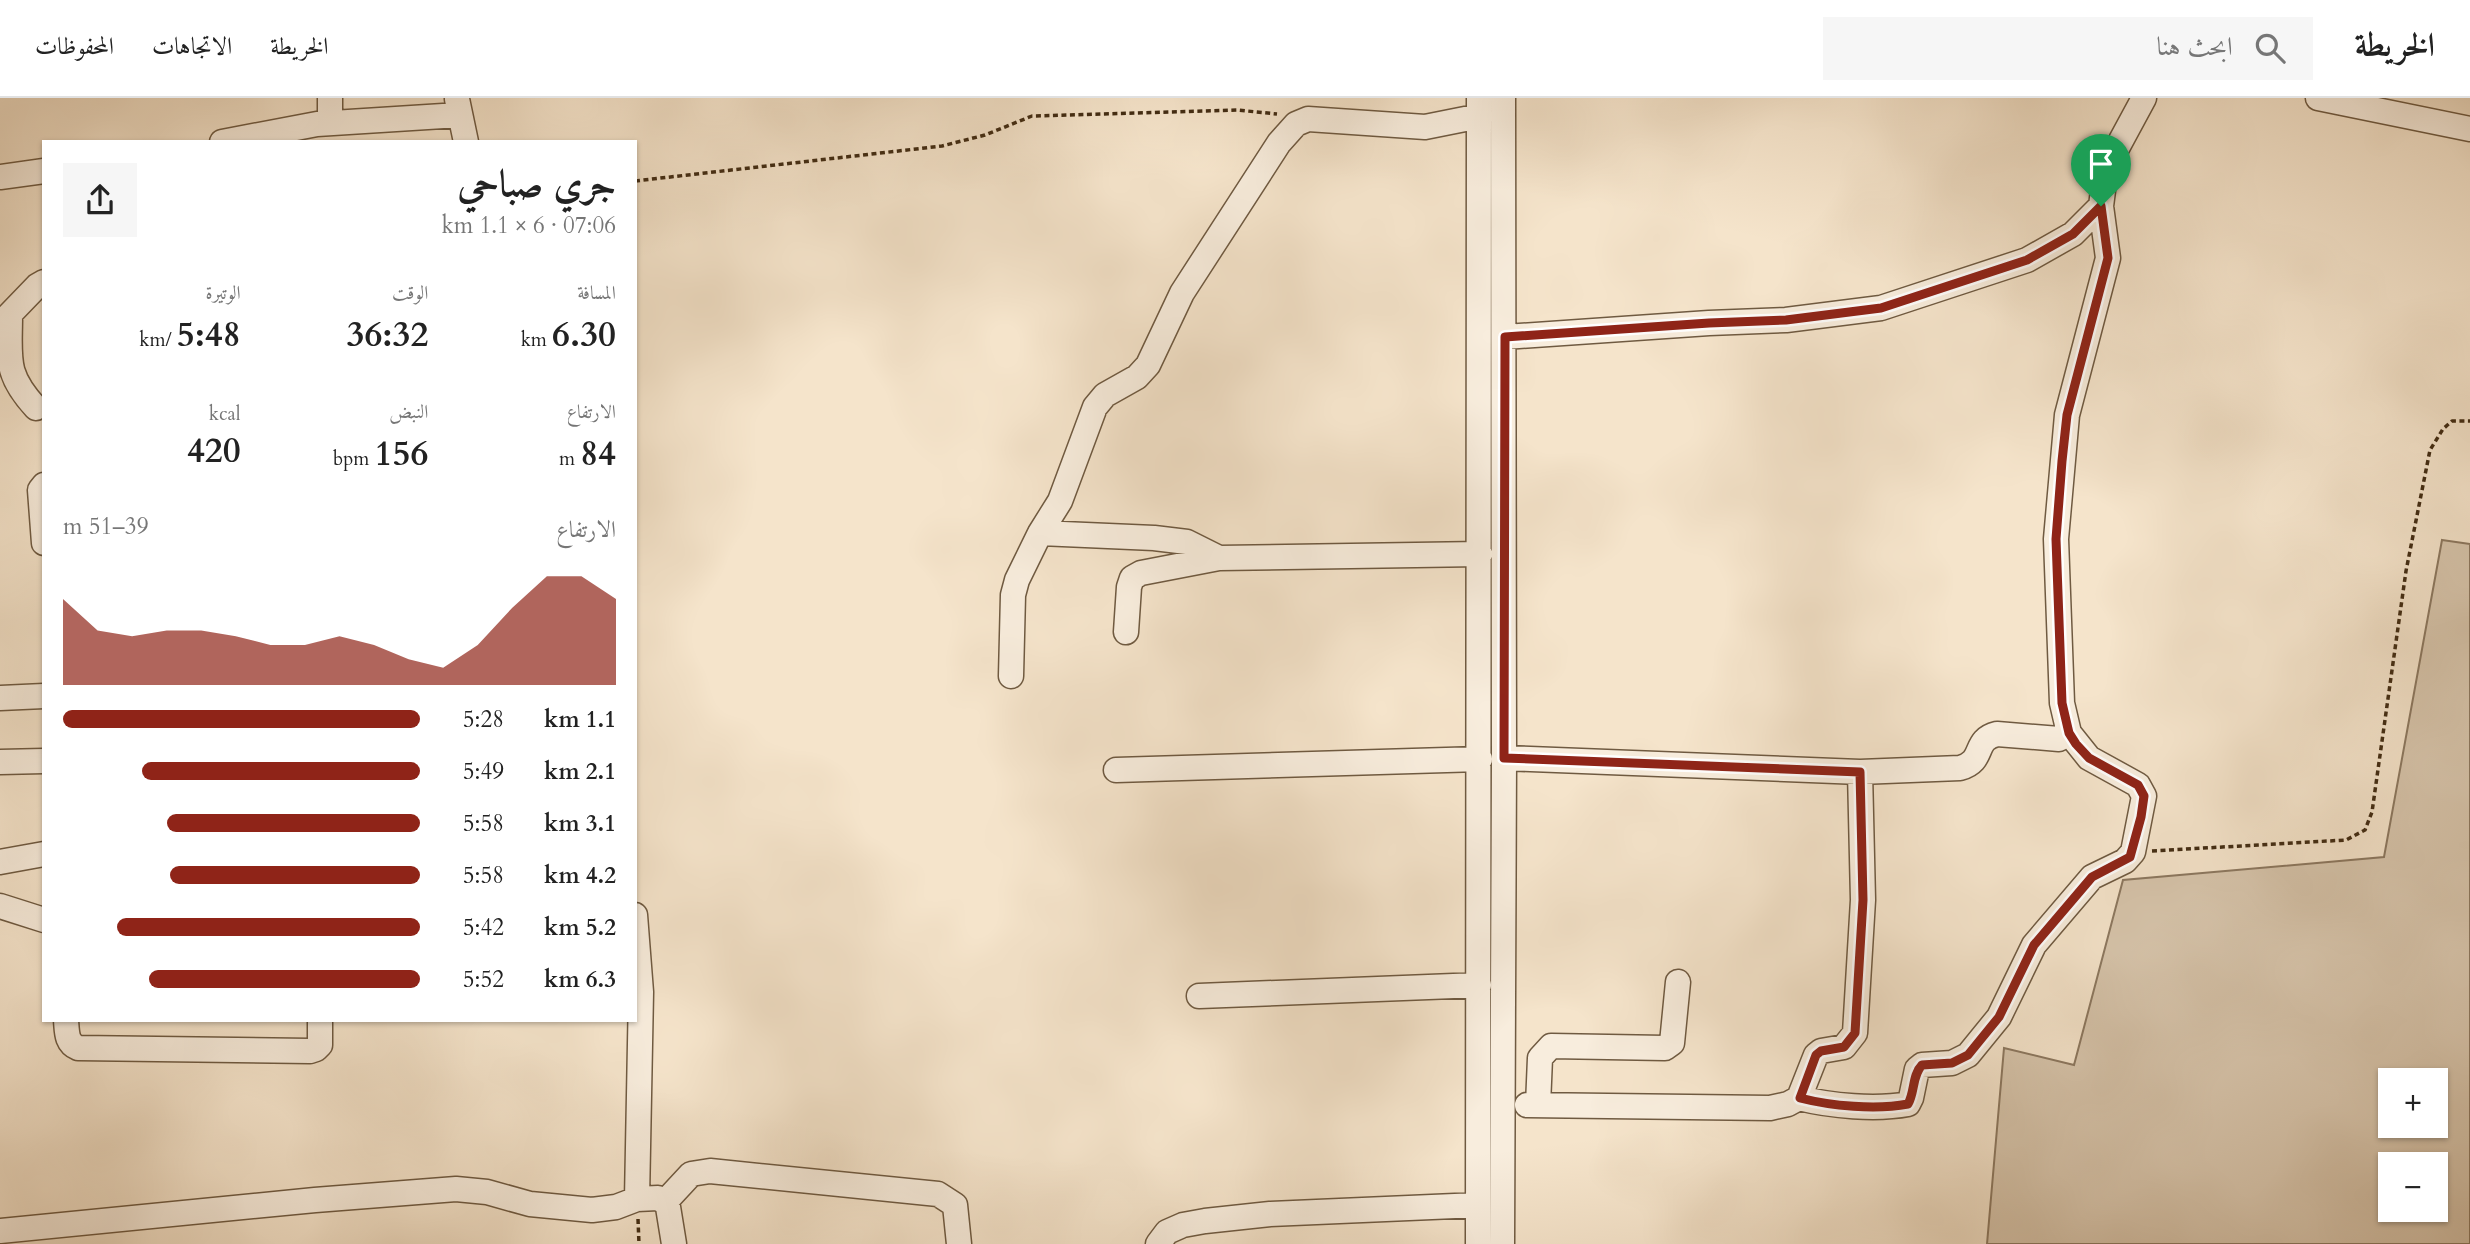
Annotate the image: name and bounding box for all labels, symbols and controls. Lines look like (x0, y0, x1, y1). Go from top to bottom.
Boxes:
search box (1823, 17, 2313, 80)
text: الخريطة (2355, 23, 2435, 68)
text: ابحث هنا (2156, 29, 2233, 64)
icon: search (2251, 29, 2289, 67)
text: المحفوظات (35, 30, 114, 63)
text: الاتجاهات (152, 30, 232, 63)
text: الخريطة (270, 30, 329, 63)
pin (2071, 134, 2131, 206)
icon: arrive (2082, 145, 2120, 183)
text: جري صباحي (457, 158, 616, 210)
button: share (63, 163, 137, 237)
text: 07:06 · 6 × 1.1 km (442, 210, 616, 241)
text: الوتيرة (206, 280, 241, 306)
text: الوقت (392, 280, 428, 306)
text: المسافة (577, 280, 616, 306)
text: 5:48 (177, 311, 241, 359)
text: 36:32 (346, 311, 428, 359)
text: 6.30 (552, 311, 616, 359)
text: /km (139, 327, 177, 353)
text: km (521, 327, 552, 353)
text: النبض (389, 399, 428, 425)
text: الارتفاع (567, 399, 616, 425)
text: kcal (209, 401, 241, 427)
text: 420 (187, 427, 241, 475)
text: 156 (375, 430, 428, 478)
text: 84 (580, 430, 616, 478)
text: bpm (333, 446, 375, 472)
text: m (559, 446, 580, 472)
text: 39–51 m (63, 511, 148, 542)
text: الارتفاع (556, 514, 616, 545)
text: 5:28 (463, 704, 504, 735)
text: 1.1 km (544, 704, 616, 735)
text: 5:49 (463, 756, 504, 787)
text: 2.1 km (544, 756, 616, 787)
text: 5:58 (463, 808, 504, 839)
text: 3.1 km (544, 808, 616, 839)
text: 5:58 (463, 860, 504, 891)
text: 4.2 km (544, 860, 616, 891)
text: 5:42 (463, 912, 504, 943)
text: 5.2 km (544, 912, 616, 943)
text: 5:52 (463, 964, 504, 995)
text: 6.3 km (544, 964, 616, 995)
map controls (2378, 1068, 2448, 1222)
button: + (2378, 1068, 2448, 1138)
button: − (2378, 1152, 2448, 1222)

